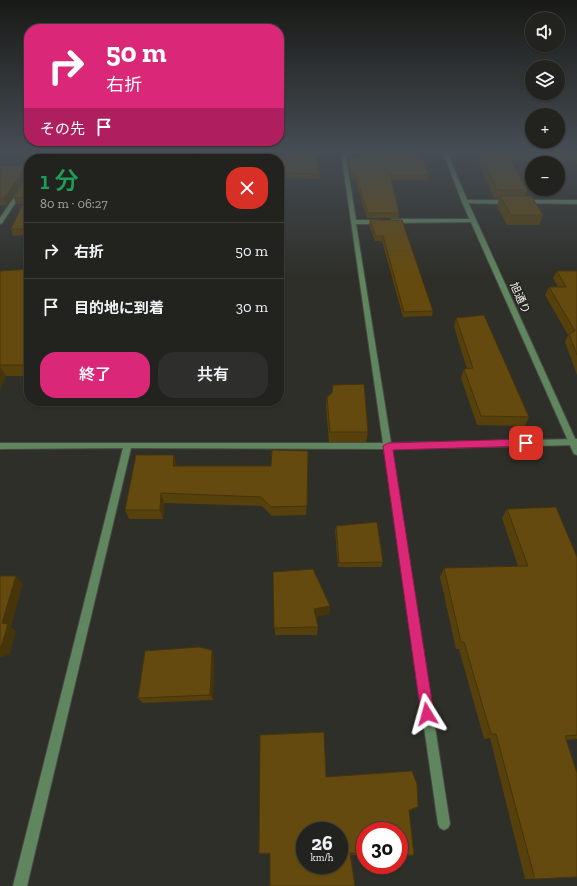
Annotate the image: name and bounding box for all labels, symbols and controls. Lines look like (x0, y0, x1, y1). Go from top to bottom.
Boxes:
map controls (525, 12, 565, 196)
button: sound (525, 12, 565, 52)
text: 50 m (106, 36, 167, 69)
icon: right (40, 40, 92, 92)
button: layers (525, 60, 565, 100)
text: 右折 (106, 74, 142, 96)
button: + (525, 108, 565, 148)
icon: arrive (93, 116, 115, 138)
text: その先 (40, 120, 85, 138)
button: − (525, 156, 565, 196)
text: 1 分 (40, 166, 78, 195)
button: close (226, 167, 268, 209)
text: 80 m · 06:27 (40, 196, 108, 211)
icon: right (40, 240, 62, 262)
text: 50 m (235, 242, 268, 260)
text: 右折 (74, 243, 104, 261)
street label: 旭通り (507, 280, 533, 316)
icon: arrive (40, 296, 62, 318)
text: 30 m (236, 298, 268, 316)
text: 目的地に到着 (74, 299, 164, 317)
button: 終了 (40, 352, 150, 398)
button: 共有 (158, 352, 268, 398)
pin (509, 426, 543, 460)
icon: arrive (515, 432, 537, 454)
position arrow (406, 693, 448, 735)
speed limit sign: 30 (356, 822, 408, 874)
text: 26 (311, 831, 333, 855)
text: km/h (311, 852, 333, 864)

